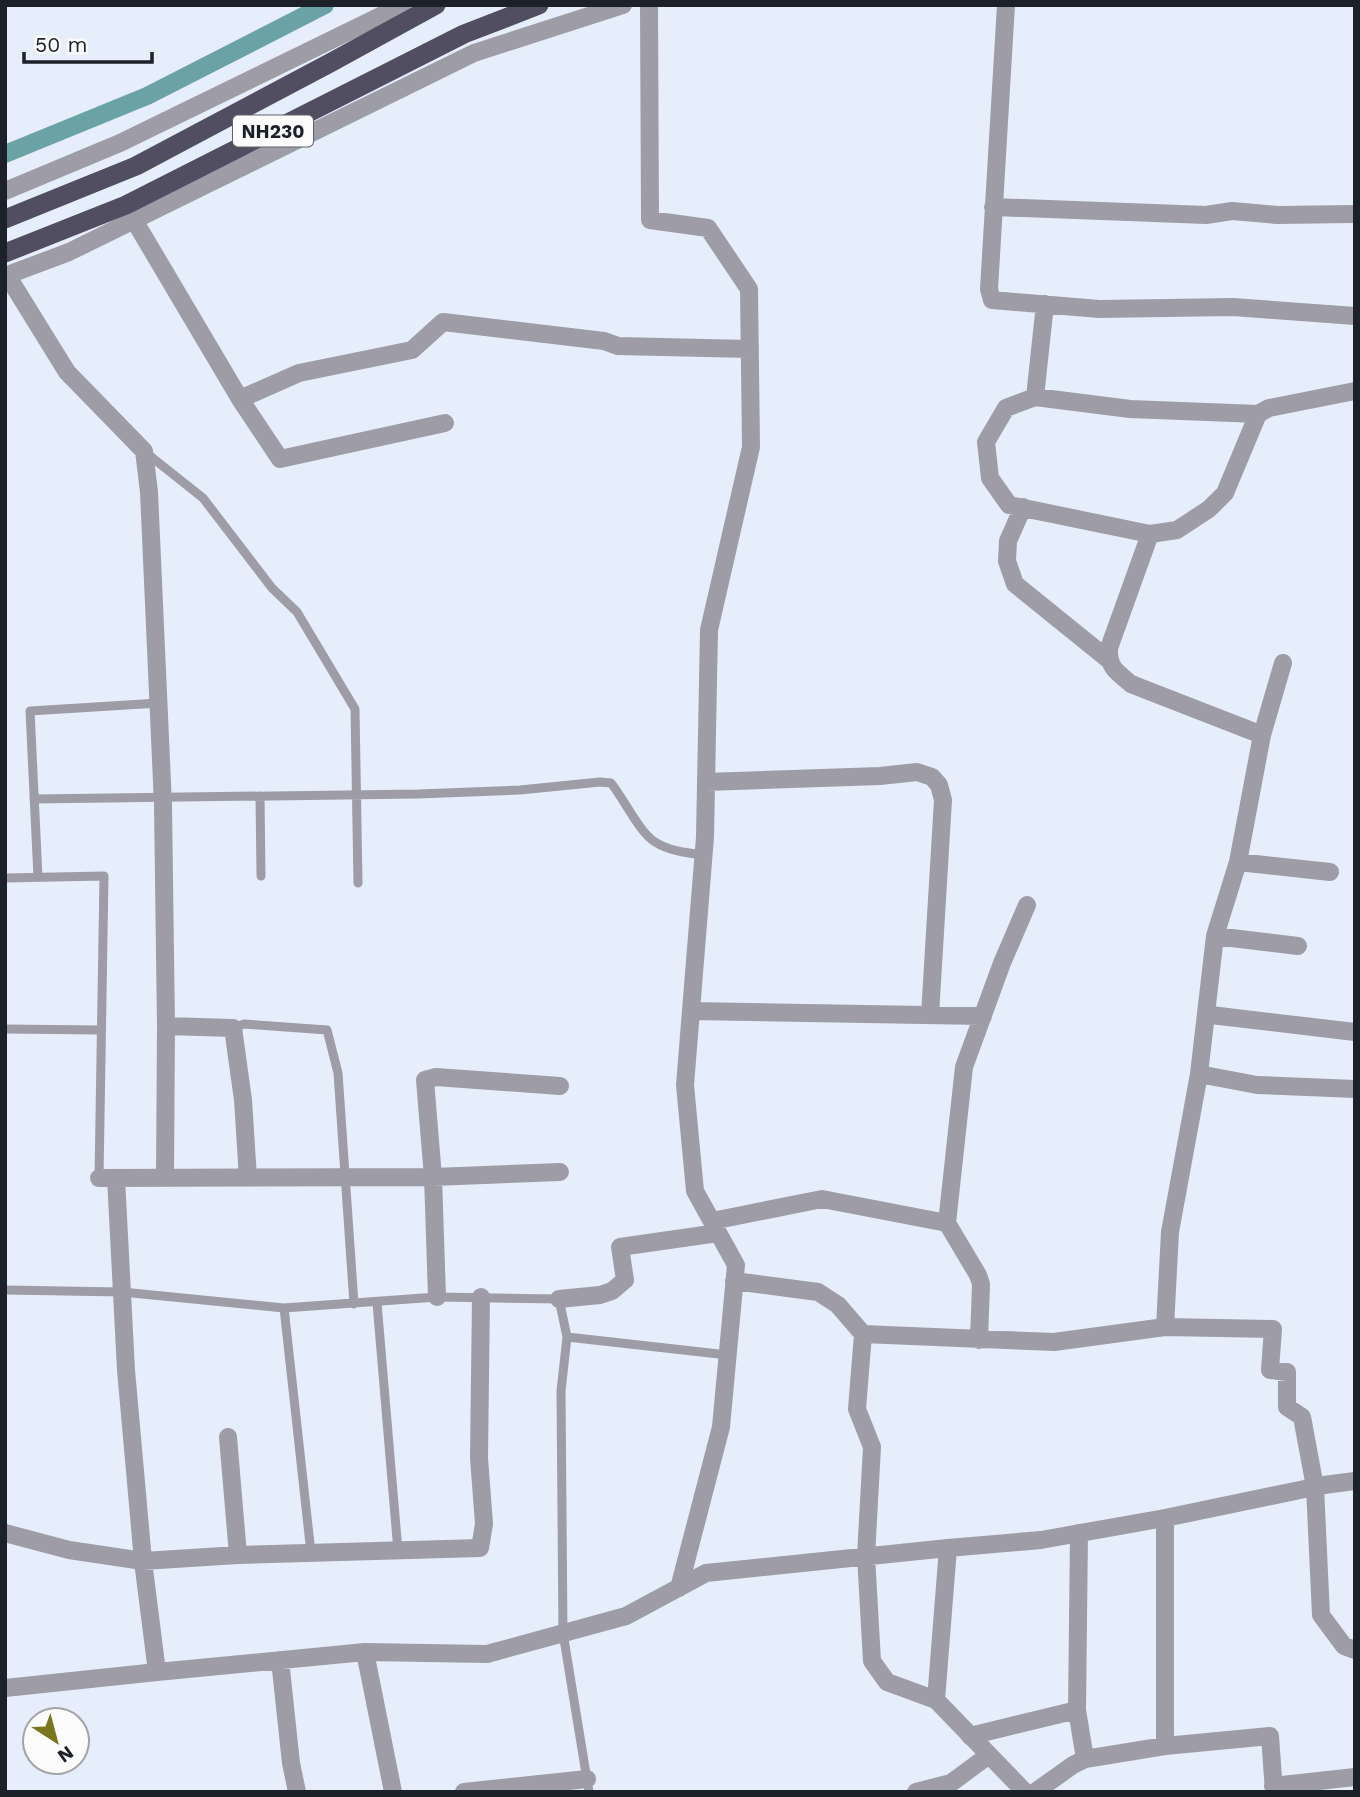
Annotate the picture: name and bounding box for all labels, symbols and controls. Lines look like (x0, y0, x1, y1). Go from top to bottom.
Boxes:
scale bar (24, 21, 152, 65)
text: 50 m (35, 32, 87, 57)
road number: NH230 (233, 116, 313, 146)
north arrow (21, 1706, 91, 1776)
text: N (53, 1741, 78, 1768)

